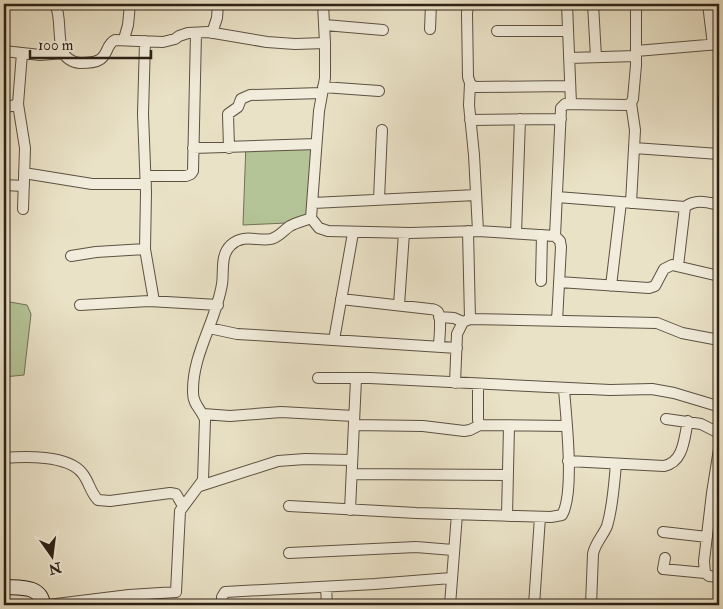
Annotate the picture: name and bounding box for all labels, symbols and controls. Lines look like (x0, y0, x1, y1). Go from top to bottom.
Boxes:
scale bar (30, 28, 151, 60)
text: 100 m (38, 36, 74, 55)
north arrow (28, 532, 78, 582)
text: N (46, 558, 64, 578)

